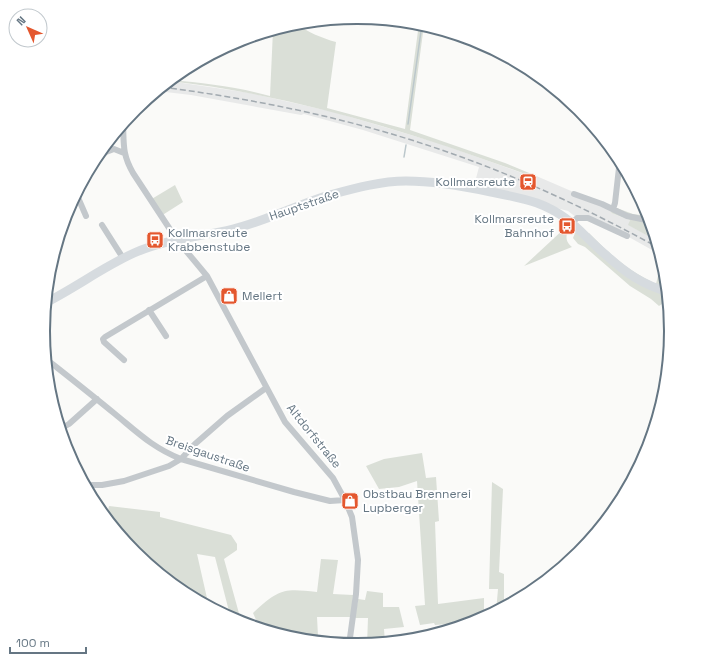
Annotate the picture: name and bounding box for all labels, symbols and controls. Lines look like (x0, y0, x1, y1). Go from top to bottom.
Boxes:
north arrow (8, 8, 48, 48)
text: N (13, 13, 28, 28)
station icon: Kollmarsreute (518, 172, 538, 192)
place label: Kollmarsreute (436, 174, 515, 190)
street label: Hauptstraße (267, 186, 341, 224)
place label: Kollmarsreute Bahnhof (475, 211, 554, 241)
bus stop icon: Kollmarsreute Bahnhof (557, 216, 577, 236)
place label: Kollmarsreute Krabbenstube (168, 225, 250, 255)
bus stop icon: Kollmarsreute Krabbenstube (145, 230, 165, 250)
shop icon: Mellert (219, 286, 239, 306)
place label: Mellert (242, 288, 283, 304)
street label: Altdorfstraße (283, 401, 345, 471)
street label: Breisgaustraße (164, 432, 252, 476)
place label: Obstbau Brennerei Lupberger (363, 486, 471, 516)
shop icon: Obstbau Brennerei Lupberger (340, 491, 360, 511)
scale bar (10, 629, 86, 655)
text: 100 m (16, 635, 50, 651)

